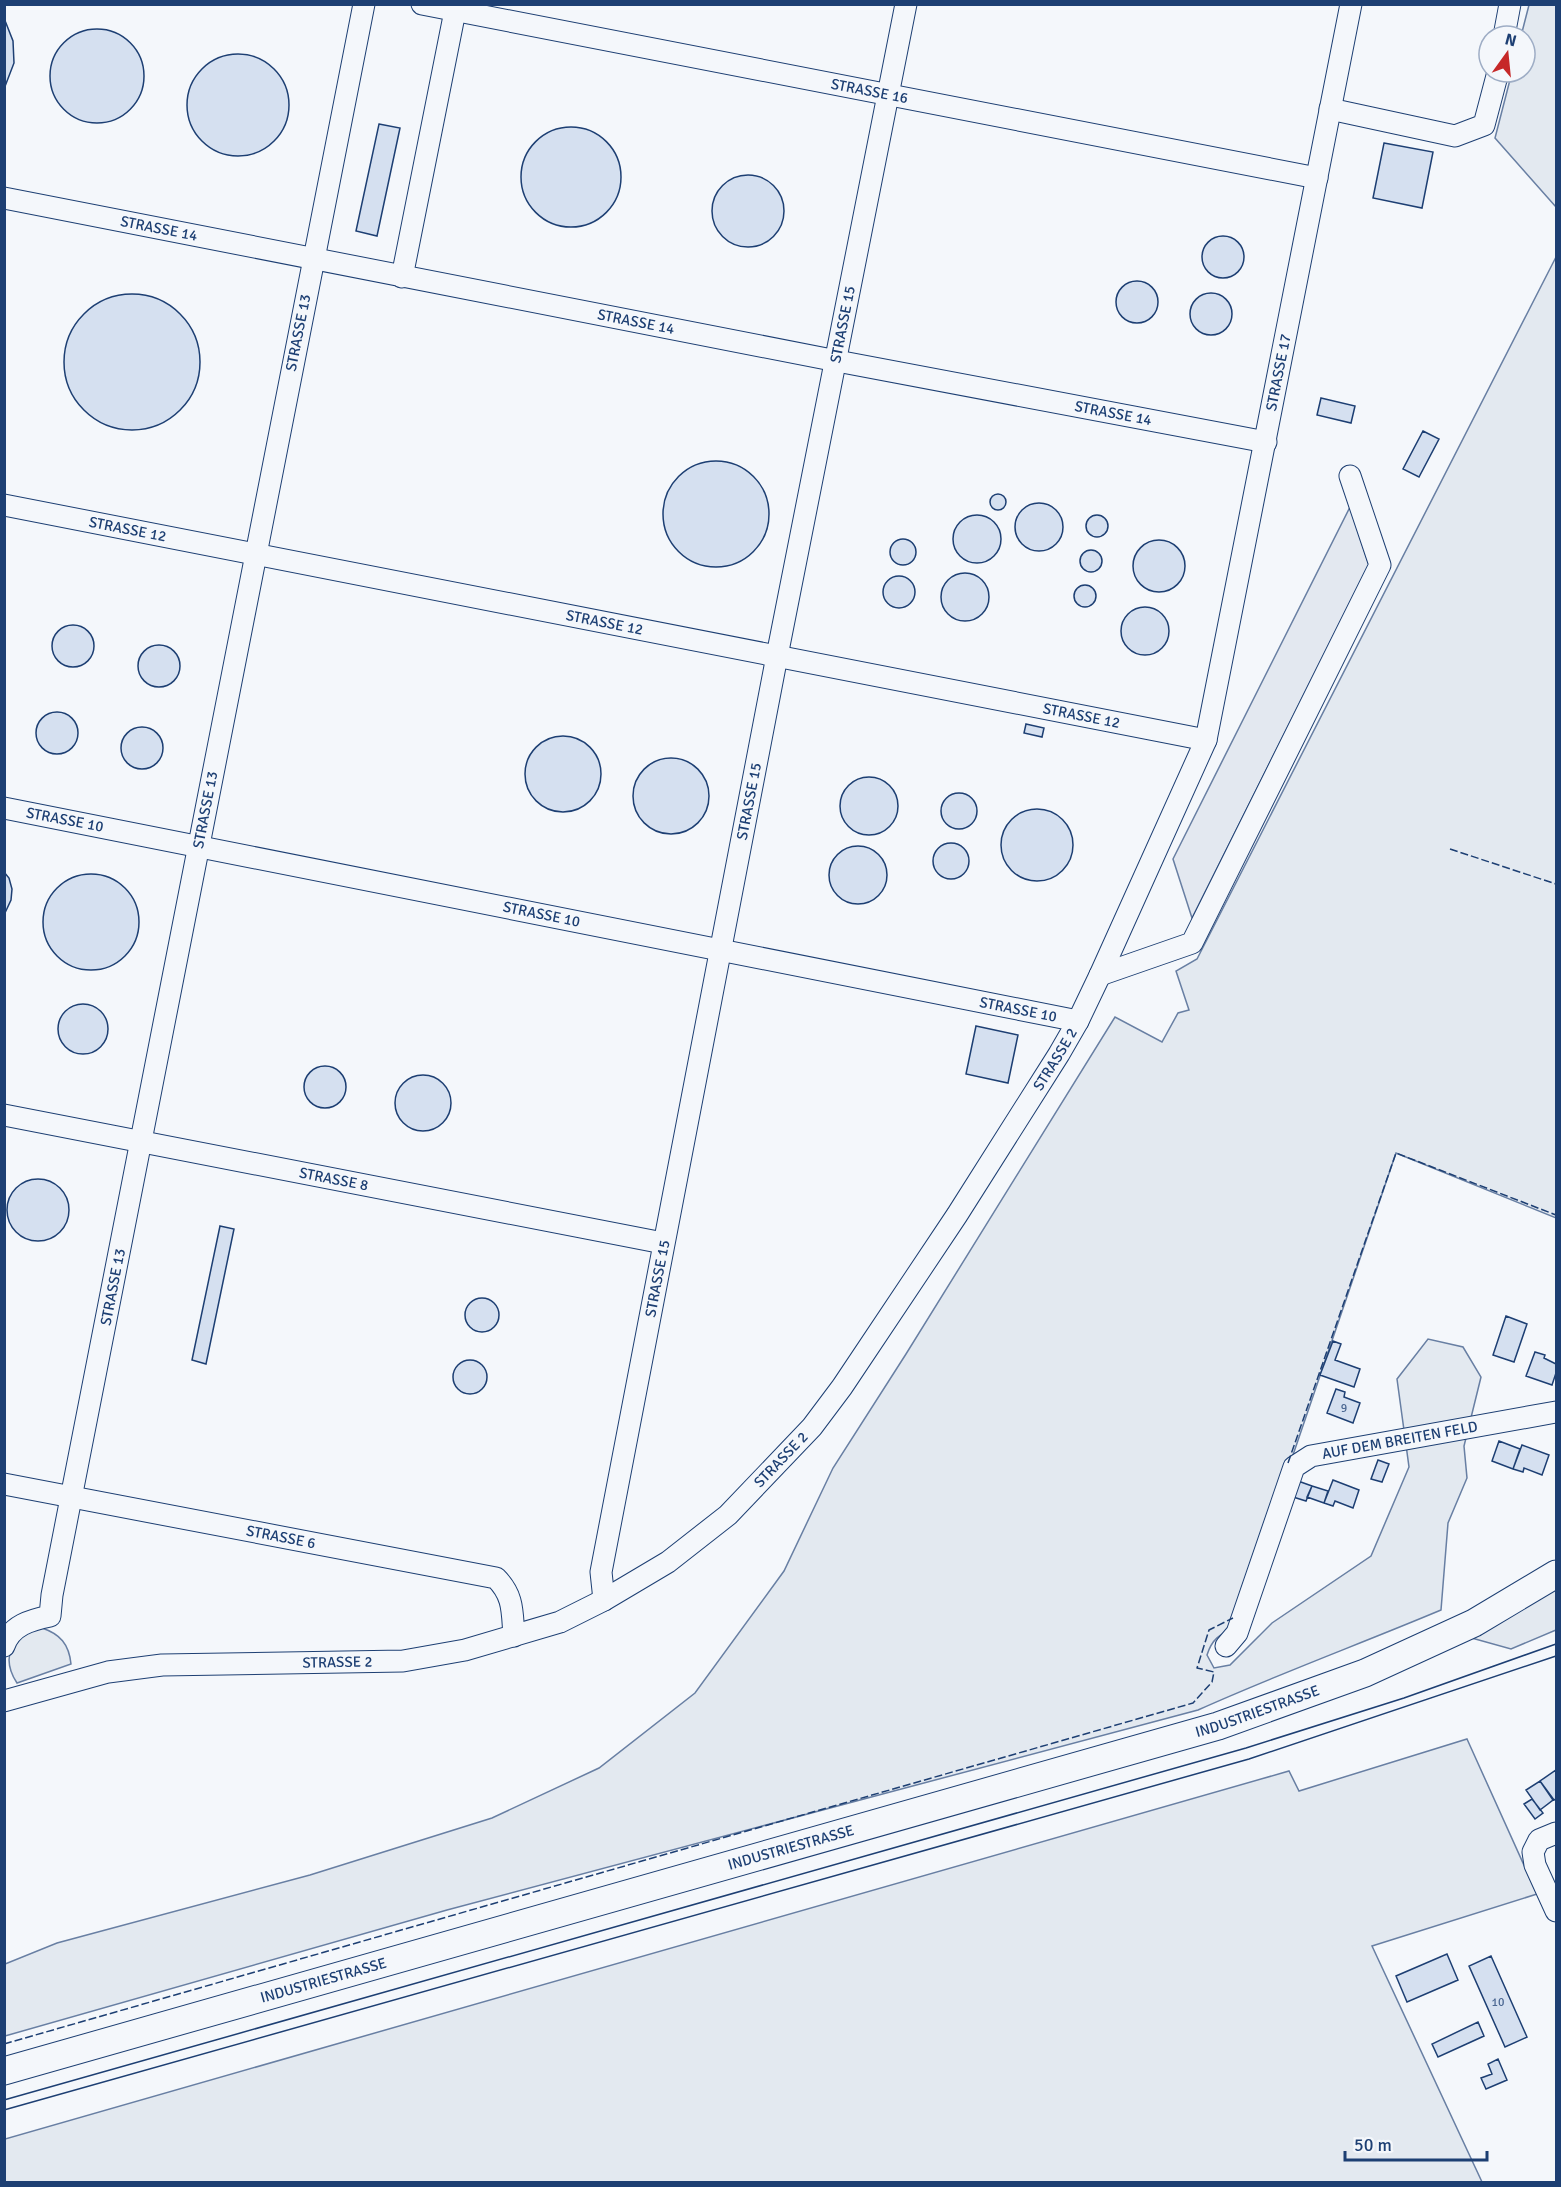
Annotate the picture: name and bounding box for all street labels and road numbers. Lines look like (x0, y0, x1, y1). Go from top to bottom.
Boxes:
street label: STRASSE 16 (829, 75, 910, 107)
street label: STRASSE 14 (119, 212, 199, 245)
street label: STRASSE 15 (826, 284, 859, 364)
street label: STRASSE 13 (282, 293, 315, 373)
street label: STRASSE 14 (596, 305, 676, 338)
street label: STRASSE 17 (1262, 332, 1295, 413)
street label: STRASSE 14 (1073, 397, 1153, 429)
street label: STRASSE 12 (88, 513, 168, 546)
street label: STRASSE 12 (565, 606, 645, 639)
street label: STRASSE 12 (1041, 699, 1122, 732)
street label: STRASSE 15 (733, 761, 765, 841)
street label: STRASSE 13 (189, 770, 222, 850)
street label: STRASSE 10 (25, 803, 105, 836)
street label: STRASSE 10 (501, 898, 582, 931)
street label: STRASSE 10 (978, 993, 1058, 1026)
street label: STRASSE 2 (1029, 1025, 1081, 1094)
street label: STRASSE 8 (298, 1164, 370, 1195)
street label: STRASSE 15 (641, 1238, 674, 1319)
street label: STRASSE 13 (96, 1247, 129, 1327)
street label: AUF DEM BREITEN FELD (1320, 1417, 1479, 1463)
street label: STRASSE 2 (750, 1428, 812, 1491)
street label: STRASSE 6 (245, 1521, 317, 1552)
street label: STRASSE 2 (302, 1653, 373, 1672)
street label: INDUSTRIESTRASSE (1193, 1681, 1322, 1741)
street label: INDUSTRIESTRASSE (726, 1821, 856, 1874)
street label: INDUSTRIESTRASSE (258, 1954, 389, 2007)

